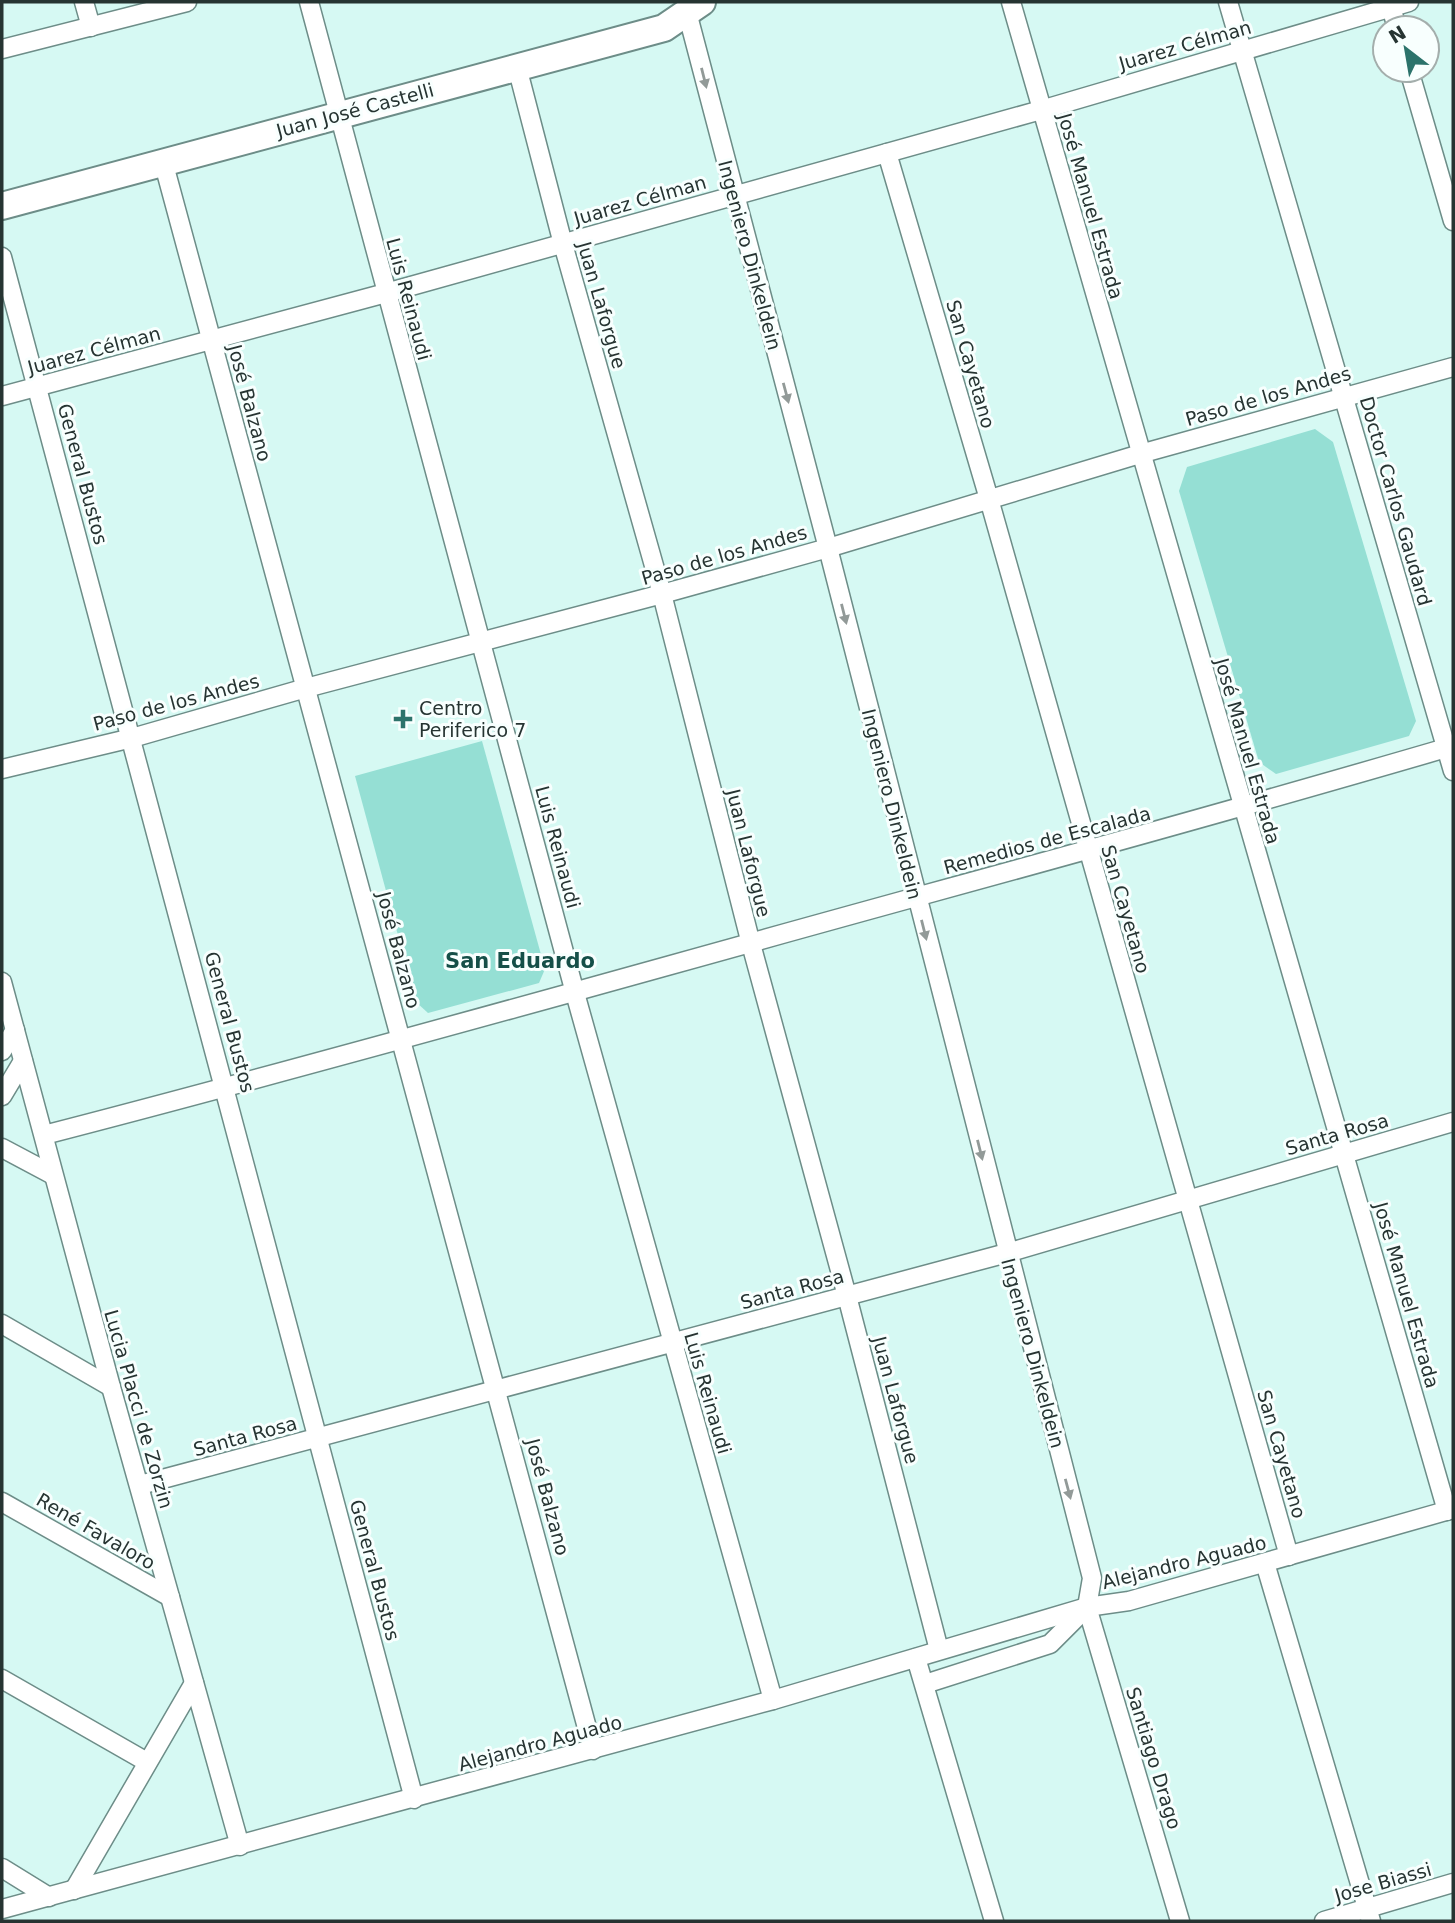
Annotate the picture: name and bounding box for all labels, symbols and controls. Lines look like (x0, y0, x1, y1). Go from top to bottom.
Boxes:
north arrow (1371, 14, 1441, 84)
street label: Juarez Célman (1115, 16, 1254, 75)
text: N (1385, 21, 1410, 48)
one-way arrow (699, 67, 710, 89)
street label: Juan José Castelli (273, 78, 436, 142)
street label: José Manuel Estrada (1054, 109, 1128, 302)
street label: Ingeniero Dinkeldein (714, 158, 786, 352)
street label: Juarez Célman (570, 171, 709, 230)
street label: Luis Reinaudi (382, 235, 436, 363)
street label: Juan Laforgue (573, 238, 631, 371)
street label: San Cayetano (942, 297, 1000, 431)
street label: Juarez Célman (24, 322, 163, 379)
street label: José Balzano (224, 341, 276, 464)
street label: Paso de los Andes (1183, 362, 1353, 430)
one-way arrow (782, 383, 792, 404)
street label: Doctor Carlos Gaudard (1356, 394, 1436, 608)
street label: General Bustos (54, 401, 112, 547)
street label: Paso de los Andes (639, 521, 809, 589)
one-way arrow (839, 603, 850, 625)
street label: José Manuel Estrada (1211, 654, 1285, 847)
street label: Paso de los Andes (90, 669, 262, 735)
place label: Centro Periferico 7 (419, 697, 526, 741)
street label: Ingeniero Dinkeldein (858, 706, 926, 902)
marker: Centro Periferico 7 (393, 709, 413, 729)
street label: Luis Reinaudi (531, 783, 585, 911)
street label: Juan Laforgue (722, 786, 776, 919)
street label: Remedios de Escalada (941, 802, 1153, 878)
street label: San Cayetano (1097, 842, 1155, 976)
street label: José Balzano (373, 888, 425, 1011)
one-way arrow (919, 919, 930, 941)
street label: General Bustos (201, 949, 259, 1095)
district label: San Eduardo (445, 949, 595, 973)
street label: Santa Rosa (1283, 1109, 1391, 1159)
one-way arrow (975, 1139, 986, 1161)
street label: José Manuel Estrada (1370, 1198, 1444, 1391)
street label: Ingeniero Dinkeldein (997, 1256, 1069, 1450)
street label: Santa Rosa (738, 1265, 846, 1313)
street label: Lucia Placci de Zorzin (100, 1307, 178, 1511)
street label: Luis Reinaudi (680, 1329, 736, 1457)
street label: Juan Laforgue (868, 1333, 924, 1466)
street label: San Cayetano (1253, 1387, 1311, 1521)
street label: Santa Rosa (191, 1412, 299, 1460)
street label: José Balzano (522, 1435, 574, 1558)
one-way arrow (1063, 1478, 1074, 1500)
street label: René Favaloro (33, 1488, 159, 1574)
street label: General Bustos (346, 1497, 404, 1643)
street label: Alejandro Aguado (1100, 1531, 1268, 1593)
street label: Santiago Drago (1122, 1684, 1186, 1832)
street label: Alejandro Aguado (456, 1711, 624, 1775)
street label: Jose Biassi (1331, 1858, 1434, 1907)

